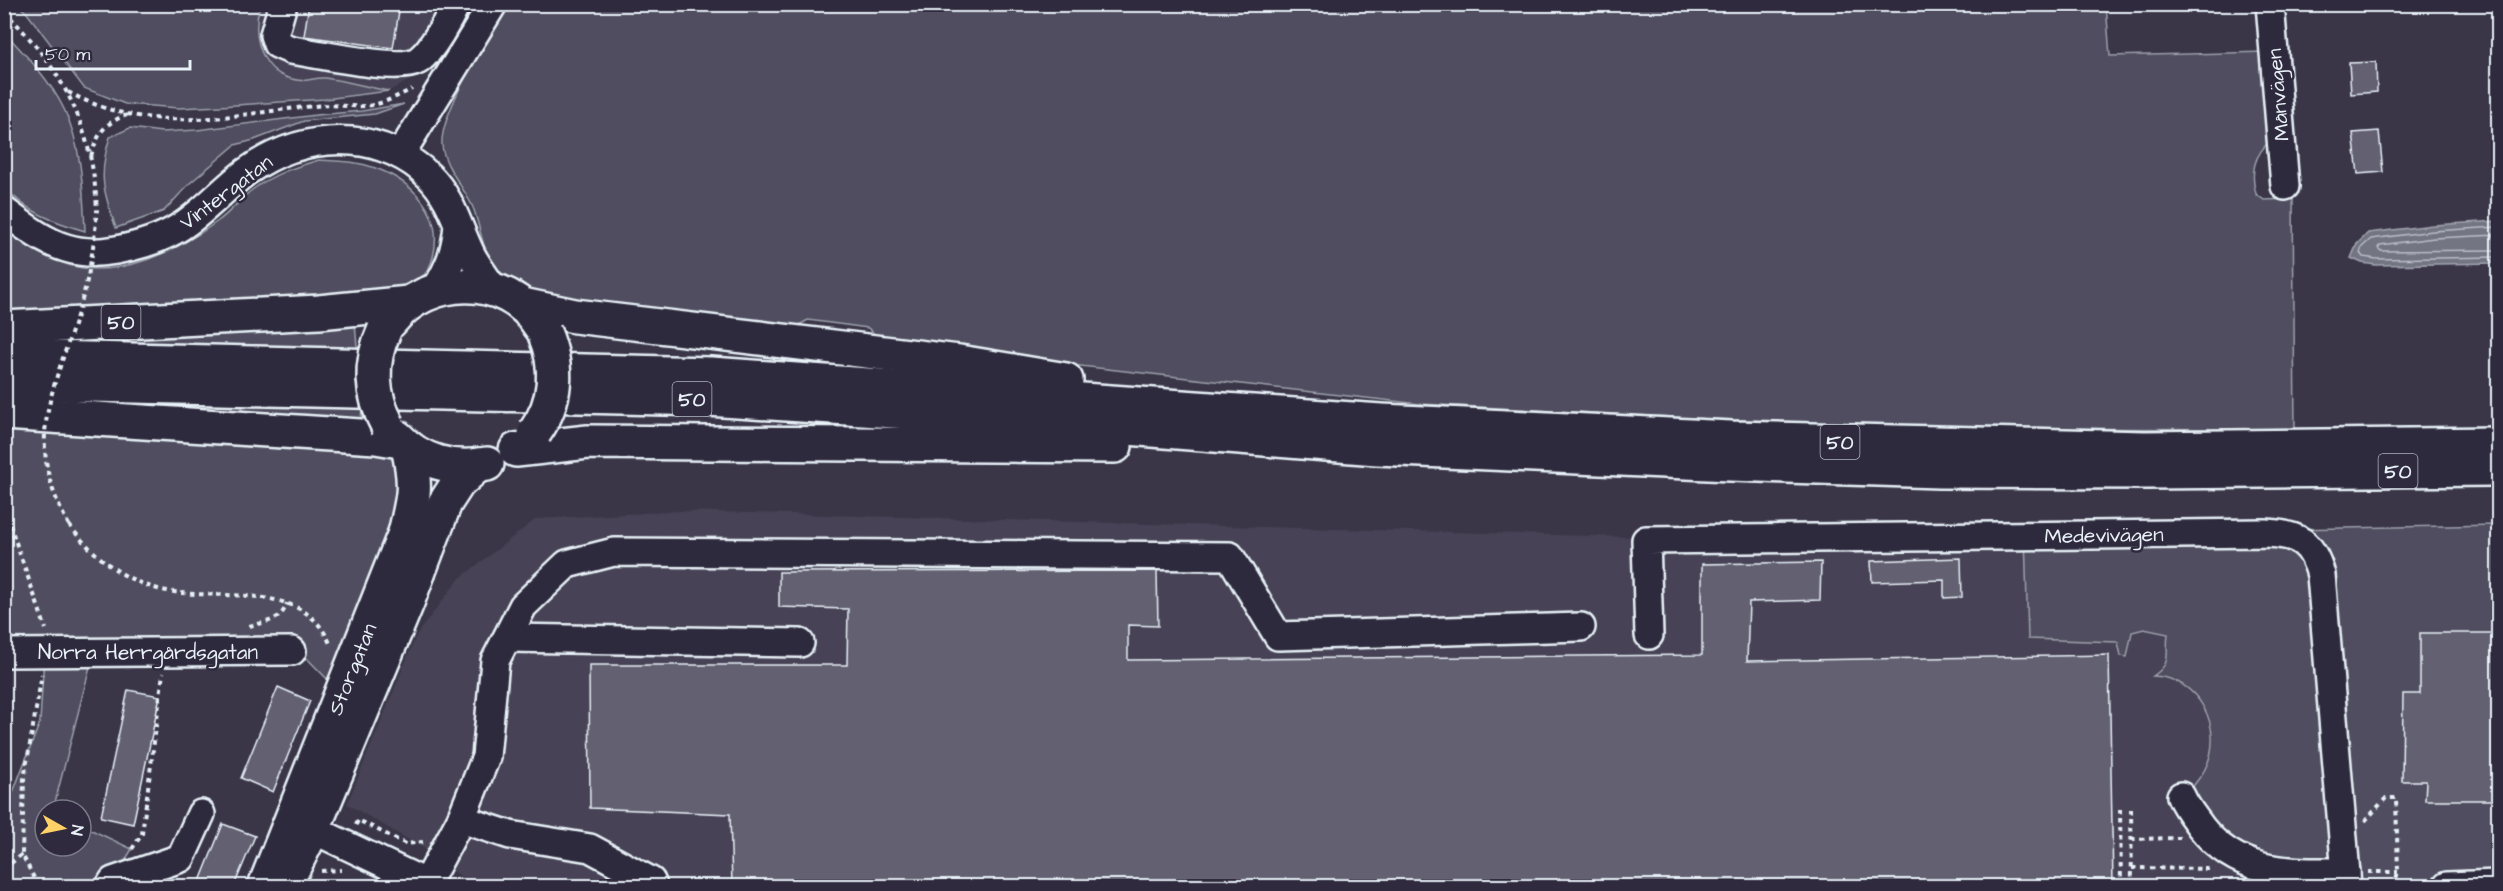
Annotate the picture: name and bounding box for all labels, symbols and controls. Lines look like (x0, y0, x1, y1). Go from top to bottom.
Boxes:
scale bar (36, 33, 190, 71)
text: 50 m (45, 42, 90, 67)
street label: Månvägen (2260, 47, 2299, 142)
street label: Vintergatan (174, 148, 280, 239)
road number: 50 (102, 305, 140, 339)
road number: 50 (672, 382, 712, 416)
road number: 50 (1820, 425, 1860, 459)
road number: 50 (2378, 454, 2418, 488)
street label: Medevivägen (2044, 520, 2164, 553)
street label: Storgatan (321, 619, 386, 720)
street label: Norra Herrgårdsgatan (38, 638, 258, 669)
north arrow (33, 798, 93, 858)
text: N (65, 824, 88, 837)

